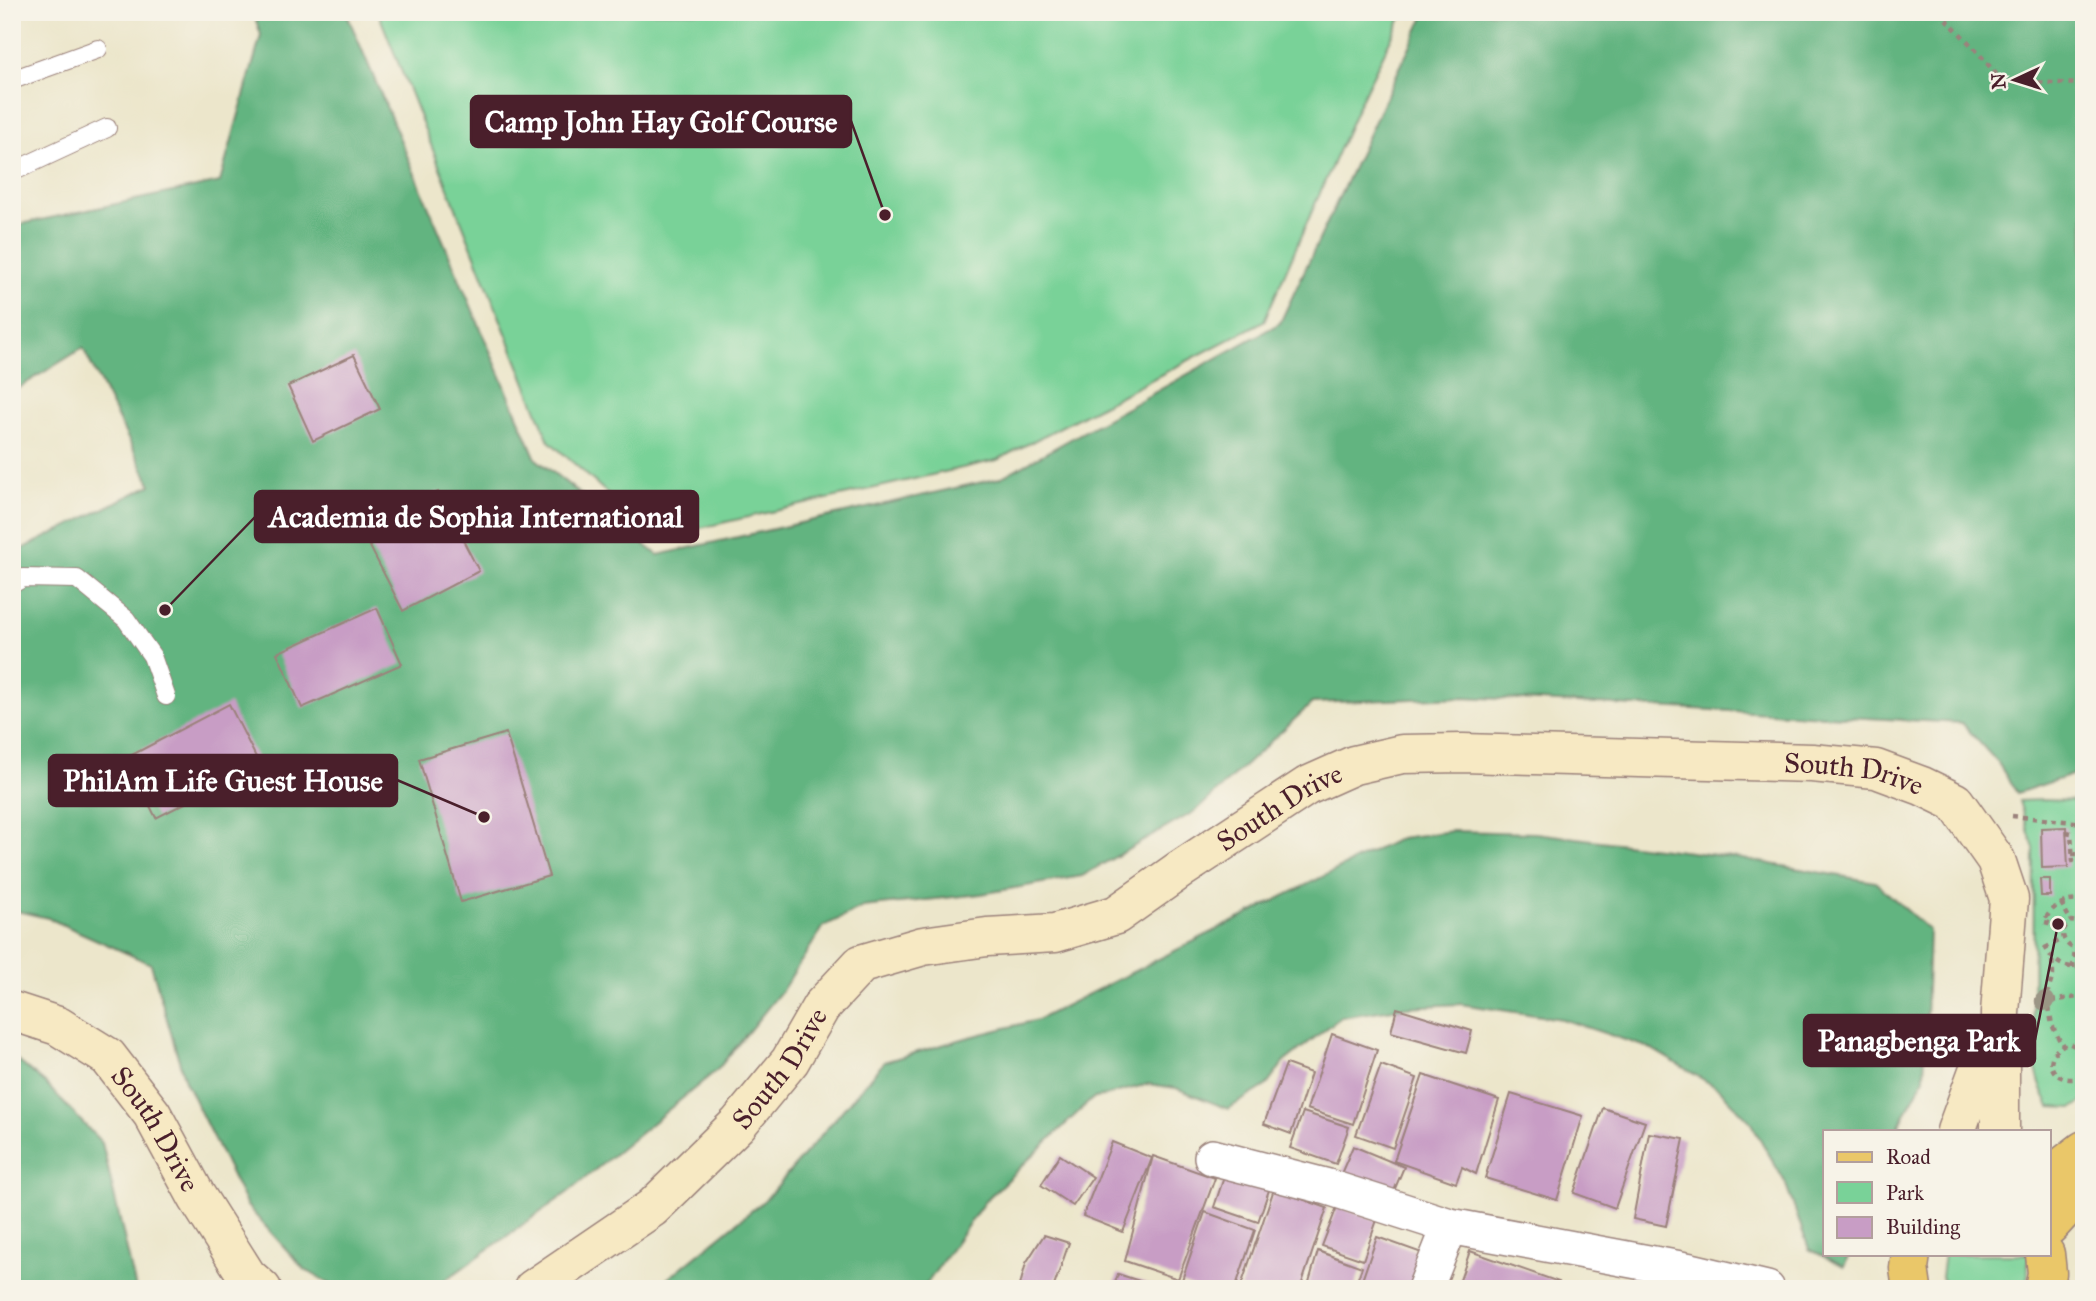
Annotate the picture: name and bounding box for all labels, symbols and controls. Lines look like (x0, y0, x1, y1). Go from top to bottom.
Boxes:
north arrow (1980, 46, 2050, 116)
text: N (1987, 72, 2011, 90)
callout: Camp John Hay Golf Course (471, 96, 851, 147)
text: Camp John Hay Golf Course (485, 104, 838, 141)
callout: Academia de Sophia International (255, 491, 698, 542)
text: Academia de Sophia International (267, 499, 684, 535)
street label: South Drive (1784, 745, 1928, 803)
callout: PhilAm Life Guest House (49, 755, 397, 806)
street label: South Drive (1210, 756, 1348, 859)
text: PhilAm Life Guest House (63, 763, 384, 799)
street label: South Drive (724, 1001, 835, 1136)
callout: Panagbenga Park (1804, 1015, 2035, 1066)
text: Panagbenga Park (1818, 1023, 2021, 1059)
street label: South Drive (104, 1059, 208, 1198)
legend (1823, 1130, 2050, 1256)
text: Road (1886, 1144, 1931, 1170)
text: Park (1886, 1180, 1924, 1206)
text: Building (1886, 1214, 1960, 1240)

